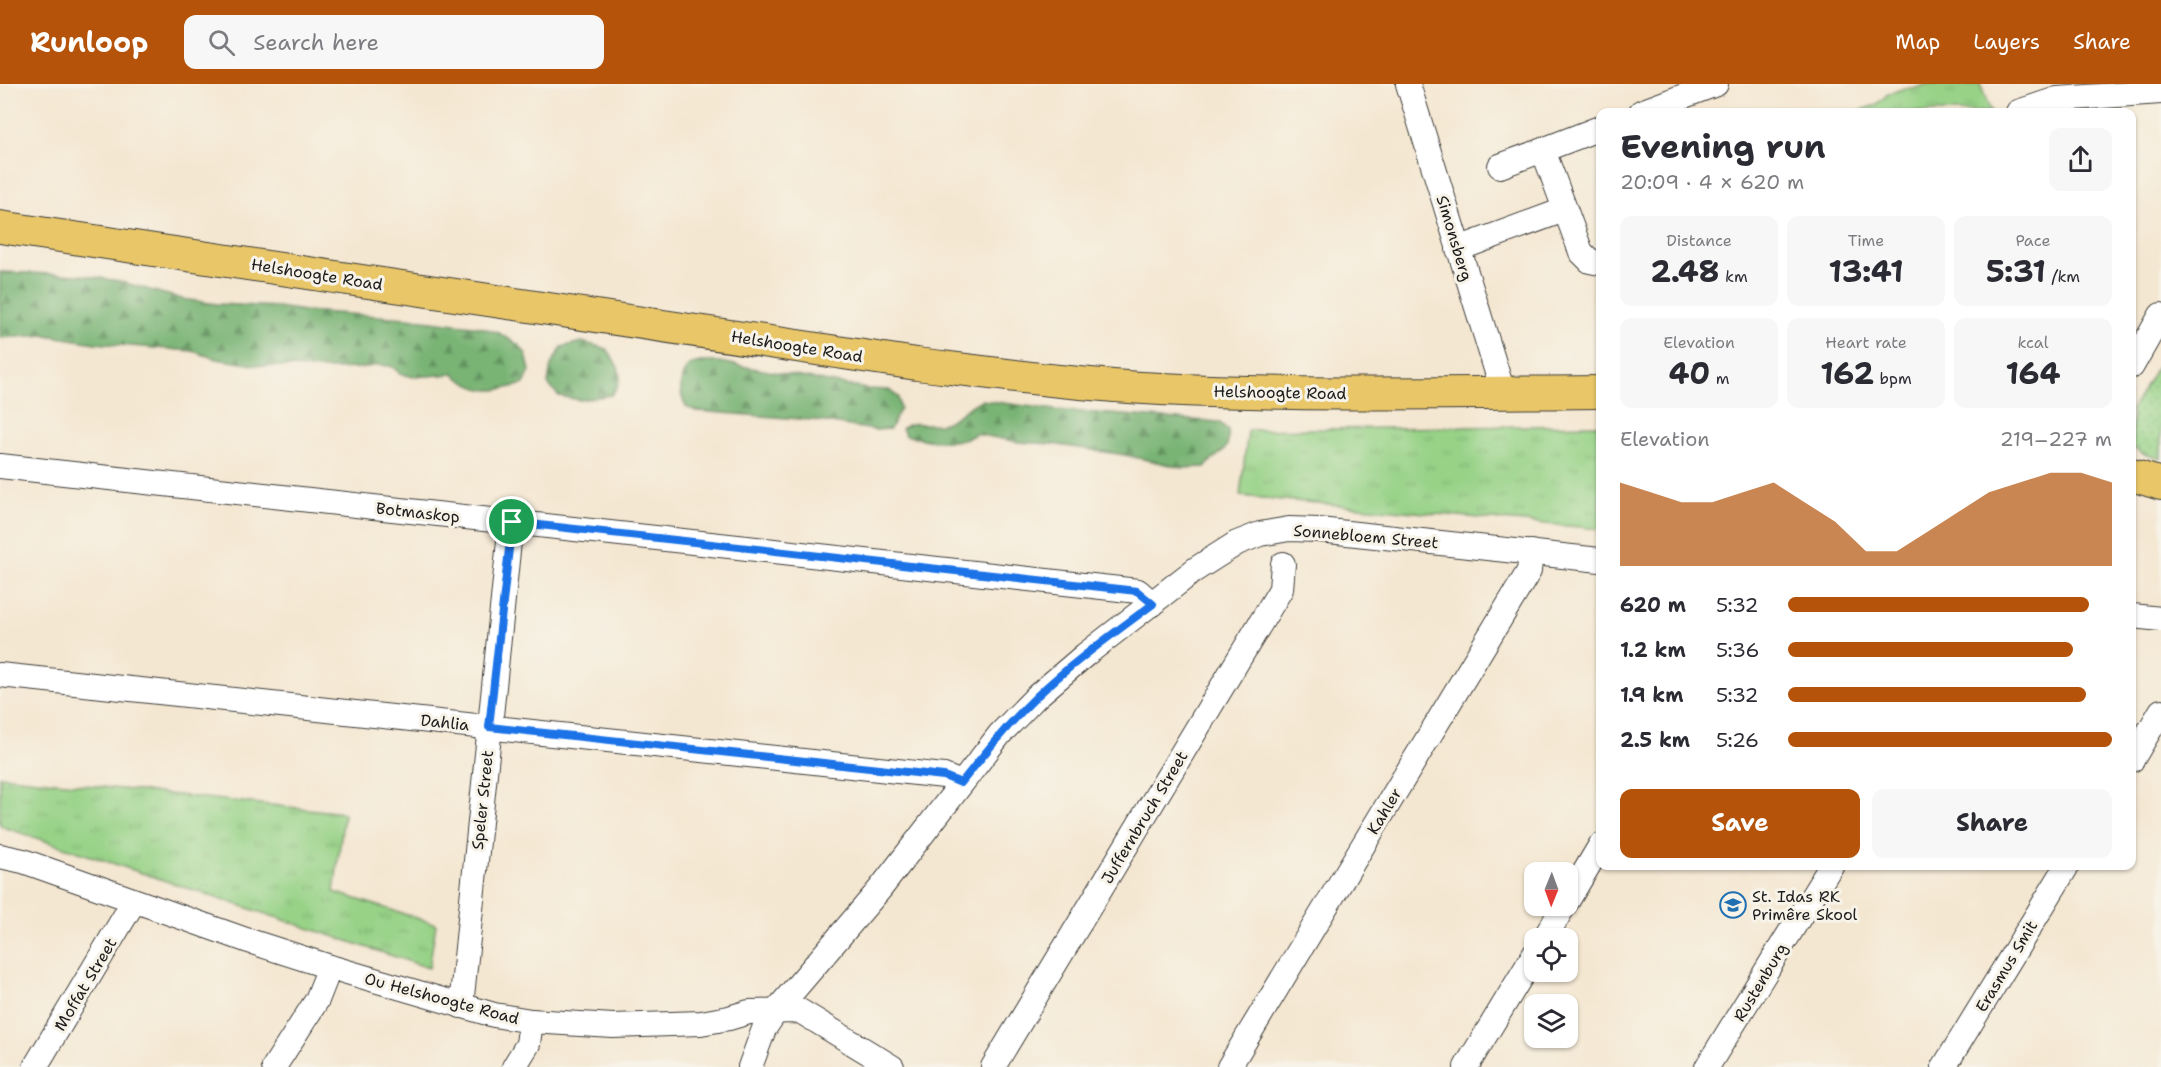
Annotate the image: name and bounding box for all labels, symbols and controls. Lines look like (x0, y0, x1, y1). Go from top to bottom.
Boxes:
search box (184, 15, 604, 69)
text: Runloop (30, 23, 148, 61)
icon: search (205, 26, 238, 59)
text: Search here (253, 28, 379, 57)
text: Map (1895, 28, 1940, 56)
text: Layers (1973, 28, 2040, 56)
text: Share (2073, 28, 2131, 56)
text: Evening run (1620, 124, 1826, 169)
button: share (2049, 128, 2112, 191)
text: 20:09 · 4 × 620 m (1620, 169, 1804, 195)
street label: Simonsberg (1432, 193, 1478, 284)
text: Distance (1666, 230, 1732, 251)
text: Time (1848, 230, 1884, 251)
text: Pace (2015, 230, 2051, 251)
text: 2.48 (1650, 251, 1720, 292)
text: 13:41 (1828, 251, 1904, 292)
text: 5:31 (1986, 251, 2046, 292)
street label: Helshoogte Road (250, 254, 384, 295)
text: km (1720, 266, 1748, 287)
text: /km (2046, 266, 2080, 287)
street label: Helshoogte Road (730, 326, 864, 367)
text: Elevation (1663, 332, 1735, 353)
text: Heart rate (1825, 332, 1907, 353)
text: kcal (2017, 332, 2049, 353)
text: 40 (1668, 353, 1710, 394)
text: 162 (1820, 353, 1874, 394)
text: 164 (2006, 353, 2060, 394)
text: m (1710, 368, 1730, 389)
text: bpm (1874, 368, 1912, 389)
street label: Helshoogte Road (1213, 381, 1347, 404)
text: Elevation (1620, 426, 1710, 452)
text: 219–227 m (2000, 426, 2112, 452)
pin (486, 496, 537, 547)
street label: Botmaskop (375, 498, 461, 527)
icon: arrive (495, 505, 528, 538)
street label: Sonnebloem Street (1293, 520, 1439, 553)
text: 620 m (1620, 592, 1686, 618)
text: 5:32 (1716, 592, 1759, 618)
text: 1.2 km (1620, 637, 1686, 663)
text: 5:36 (1716, 637, 1759, 663)
text: 1.9 km (1620, 682, 1683, 708)
text: 5:32 (1716, 682, 1759, 708)
street label: Dahlia (420, 709, 470, 736)
text: 2.5 km (1620, 727, 1690, 753)
text: 5:26 (1716, 727, 1759, 753)
street label: Juffernbruch Street (1096, 747, 1192, 888)
street label: Speler Street (467, 749, 498, 851)
street label: Kahler (1362, 784, 1406, 838)
button: Save (1620, 789, 1860, 858)
button: Share (1872, 789, 2112, 858)
north arrow (1524, 862, 1578, 916)
map controls (1524, 862, 1578, 1048)
place label: St. Idas RK Primêre Skool (1752, 886, 1858, 925)
school or university icon: St. Idas RK Primêre Skool (1718, 890, 1748, 920)
street label: Erasmus Smit (1971, 917, 2042, 1016)
button: locate (1524, 928, 1578, 982)
street label: Moffat Street (49, 934, 122, 1035)
street label: Rustenburg (1729, 939, 1792, 1025)
street label: Ou Helshoogte Road (362, 968, 521, 1029)
button: layers (1524, 994, 1578, 1048)

